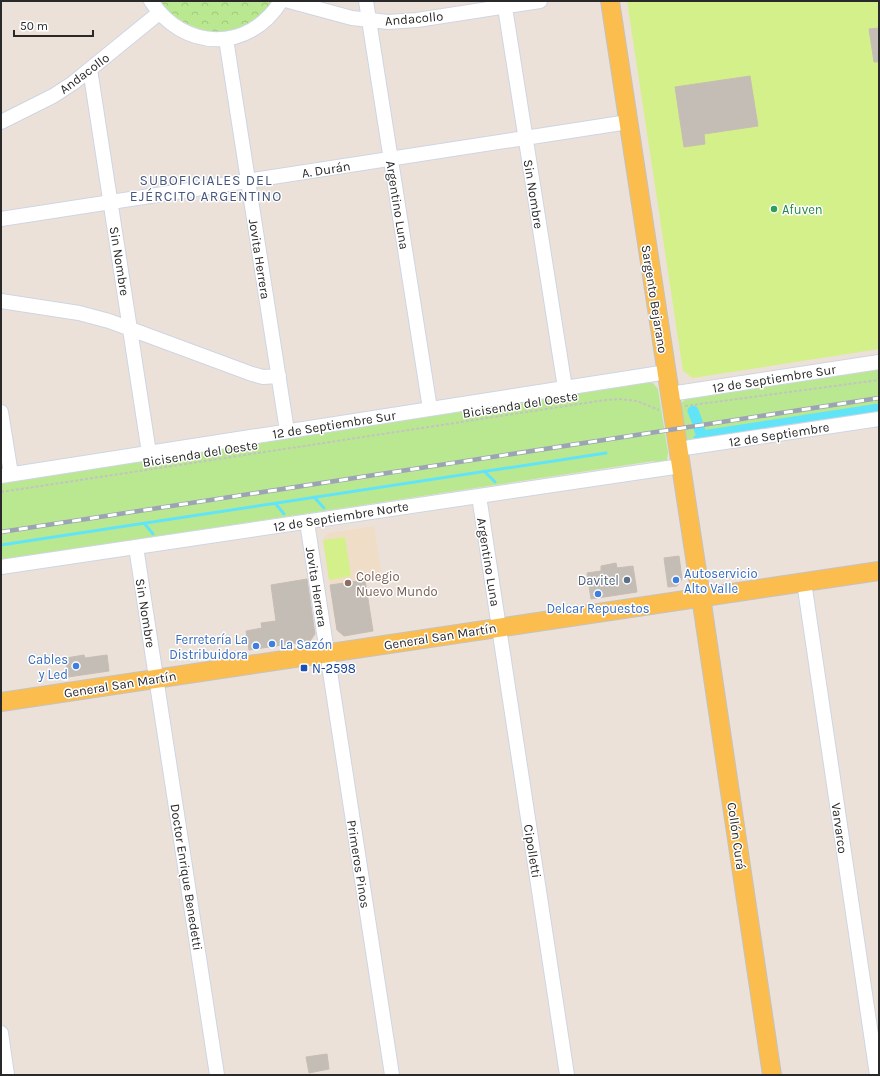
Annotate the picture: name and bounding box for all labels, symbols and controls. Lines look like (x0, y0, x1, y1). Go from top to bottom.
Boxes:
street label: Andacollo (384, 8, 444, 29)
scale bar (14, 12, 93, 38)
text: 50 m (20, 19, 48, 33)
street label: Andacollo (56, 50, 112, 97)
street label: A. Durán (301, 158, 351, 181)
street label: Sin Nombre (521, 158, 546, 230)
street label: Argentino Luna (383, 160, 412, 250)
district label: SUBOFICIALES DEL EJÉRCITO ARGENTINO (130, 172, 282, 205)
place label: Afuven (782, 202, 823, 217)
marker: Afuven (769, 204, 779, 214)
street label: Jovita Herrera (246, 218, 273, 300)
street label: Sin Nombre (107, 225, 132, 297)
street label: Sargento Bejarano (639, 244, 670, 354)
street label: 12 de Septiembre Sur (711, 361, 837, 396)
street label: Bicisenda del Oeste (461, 388, 579, 421)
street label: 12 de Septiembre Sur (271, 407, 397, 442)
street label: 12 de Septiembre (728, 419, 831, 450)
street label: Bicisenda del Oeste (141, 437, 259, 470)
street label: 12 de Septiembre Norte (272, 498, 410, 535)
street label: Argentino Luna (474, 517, 503, 607)
street label: Jovita Herrera (303, 546, 330, 628)
place label: Autoservicio Alto Valle (684, 566, 758, 596)
place label: Colegio Nuevo Mundo (356, 569, 438, 599)
place label: Davitel (578, 573, 619, 588)
marker: Davitel (622, 575, 632, 585)
marker: Autoservicio Alto Valle (671, 575, 681, 585)
street label: Sin Nombre (133, 577, 158, 649)
marker: Colegio Nuevo Mundo (343, 578, 353, 588)
marker: Delcar Repuestos (593, 589, 603, 599)
place label: Delcar Repuestos (547, 601, 650, 616)
street label: General San Martín (383, 620, 497, 653)
place label: Ferretería La Distribuidora (169, 632, 248, 662)
place label: La Sazón (280, 637, 332, 652)
marker: La Sazón (267, 639, 277, 649)
marker: Ferretería La Distribuidora (251, 641, 261, 651)
place label: Cables y Led (28, 652, 68, 682)
marker: Cables y Led (71, 661, 81, 671)
place label: N-2598 (312, 661, 356, 676)
marker: N-2598 (299, 663, 309, 673)
street label: General San Martín (63, 668, 177, 701)
street label: Collón Curá (724, 801, 749, 871)
street label: Varvarco (829, 802, 850, 854)
street label: Doctor Enrique Benedetti (167, 803, 206, 952)
street label: Primeros Pinos (344, 819, 373, 909)
street label: Cipolletti (521, 823, 544, 879)

